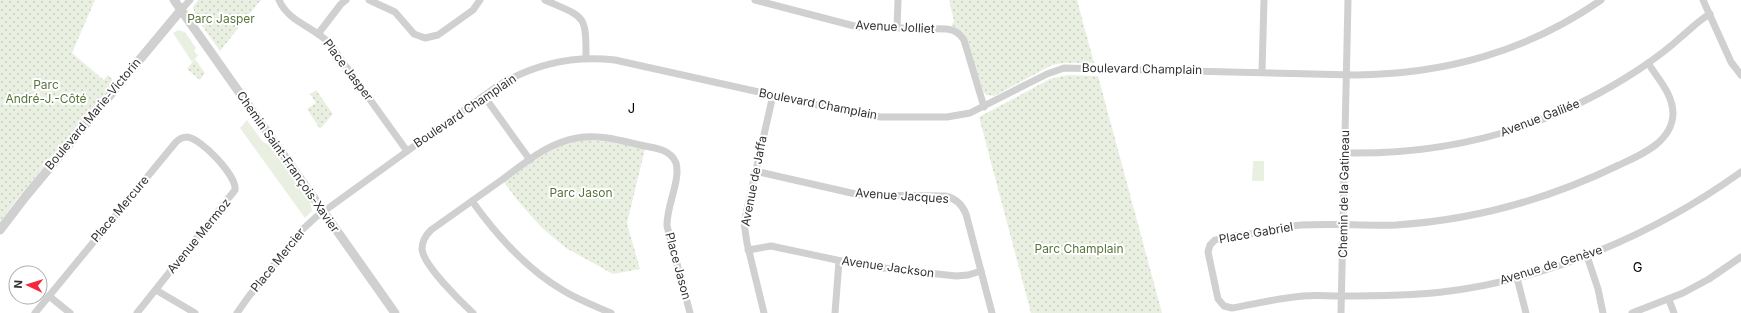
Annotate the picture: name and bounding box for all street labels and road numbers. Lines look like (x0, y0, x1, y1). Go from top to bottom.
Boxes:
street label: Avenue Jolliet (855, 17, 935, 36)
street label: Place Jasper (320, 36, 377, 104)
street label: Boulevard Marie-Victorin (42, 55, 144, 173)
street label: Boulevard Champlain (1082, 60, 1202, 77)
street label: Boulevard Champlain (411, 71, 519, 150)
street label: Boulevard Champlain (758, 85, 879, 122)
street label: Chemin Saint-François-Xavier (234, 88, 343, 236)
street label: Avenue Galilée (1498, 95, 1582, 140)
street label: Chemin de la Gatineau (1335, 130, 1352, 258)
street label: Avenue de Jaffa (737, 134, 770, 227)
street label: Place Mercure (88, 172, 152, 245)
street label: Avenue Jacques (855, 185, 949, 206)
street label: Avenue Mermoz (164, 195, 233, 276)
street label: Place Gabriel (1218, 219, 1294, 246)
street label: Place Mercier (247, 224, 308, 295)
street label: Place Jason (662, 231, 695, 301)
street label: Avenue de Genève (1498, 242, 1604, 287)
street label: Avenue Jackson (841, 253, 935, 280)

